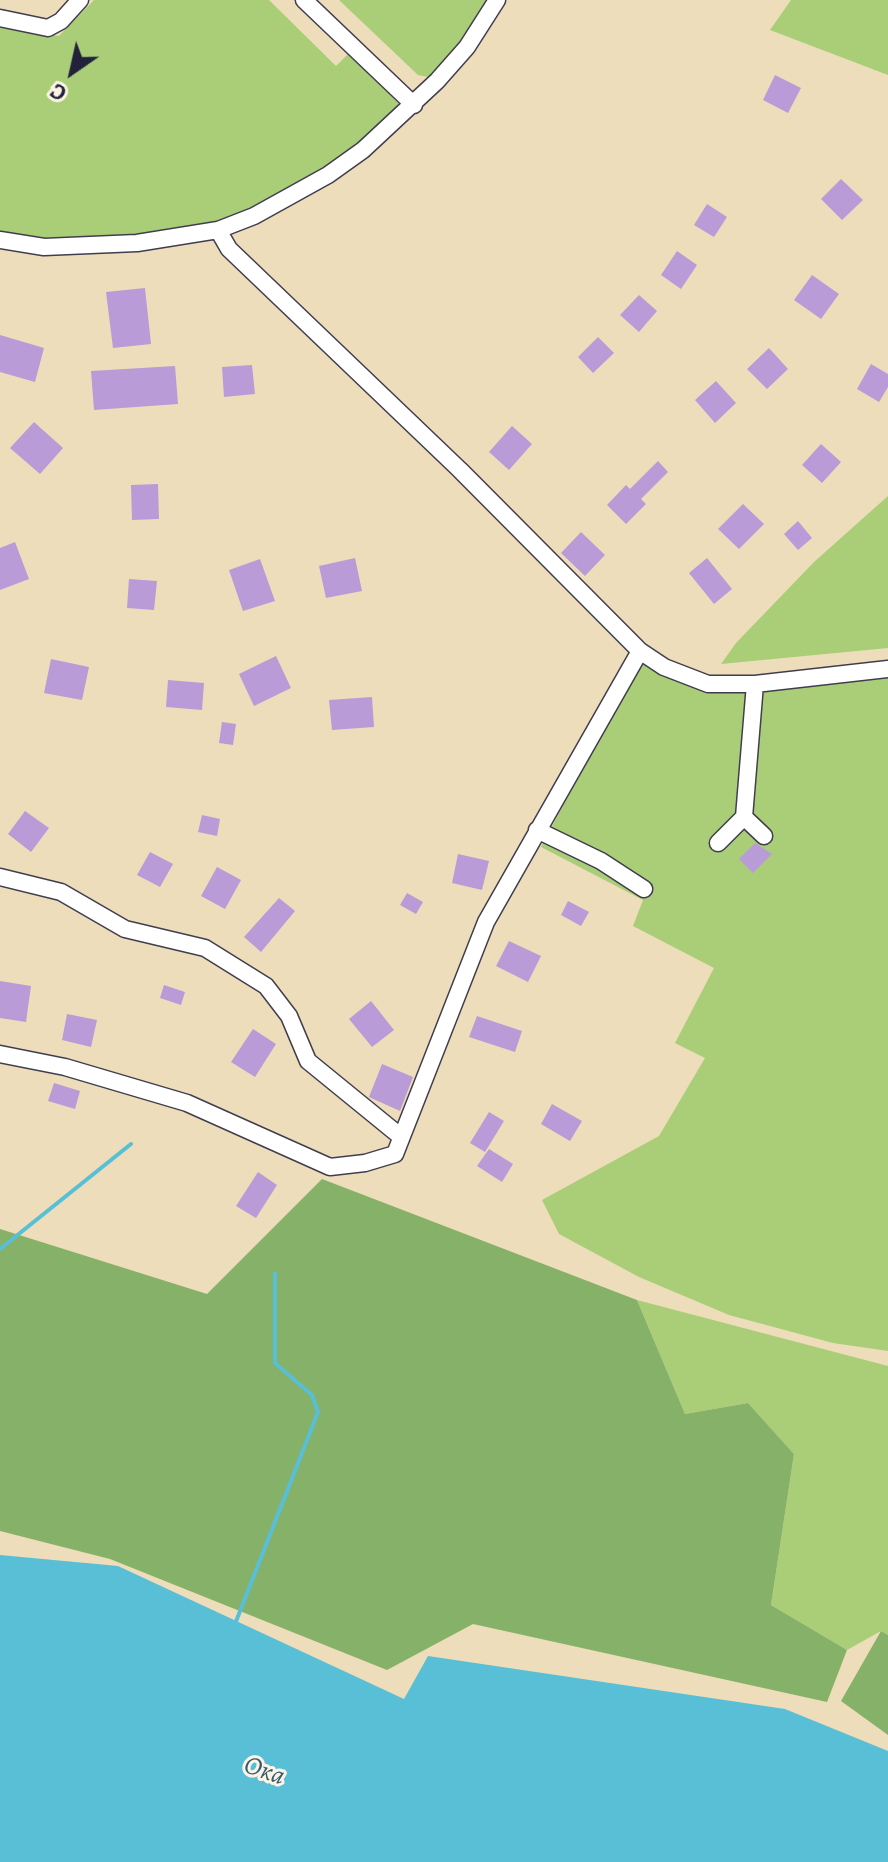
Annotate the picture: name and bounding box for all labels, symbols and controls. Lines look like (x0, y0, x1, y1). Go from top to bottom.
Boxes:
north arrow (32, 32, 112, 112)
text: С (45, 76, 73, 108)
water label: Ока (239, 1751, 289, 1793)

